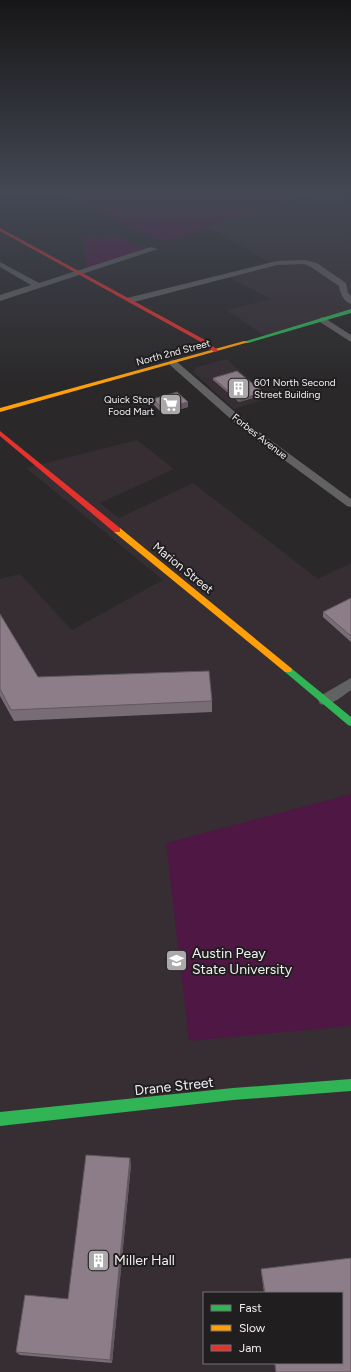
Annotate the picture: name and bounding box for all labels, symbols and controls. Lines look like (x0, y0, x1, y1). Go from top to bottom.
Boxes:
street label: North 2nd Street (135, 336, 212, 369)
building icon: 601 North Second Street Building (225, 375, 251, 401)
place label: 601 North Second Street Building (254, 376, 336, 401)
supermarket icon: Quick Stop Food Mart (157, 392, 183, 418)
place label: Quick Stop Food Mart (104, 393, 154, 418)
street label: Forbes Avenue (229, 411, 290, 462)
street label: Marion Street (150, 539, 216, 597)
place label: Austin Peay State University (192, 945, 293, 978)
school or university icon: Austin Peay State University (163, 948, 189, 974)
street label: Drane Street (134, 1074, 215, 1099)
building icon: Miller Hall (86, 1247, 112, 1273)
place label: Miller Hall (114, 1252, 175, 1269)
legend (203, 1292, 343, 1364)
text: Fast (239, 1301, 262, 1315)
text: Slow (239, 1321, 266, 1335)
text: Jam (239, 1341, 262, 1355)

